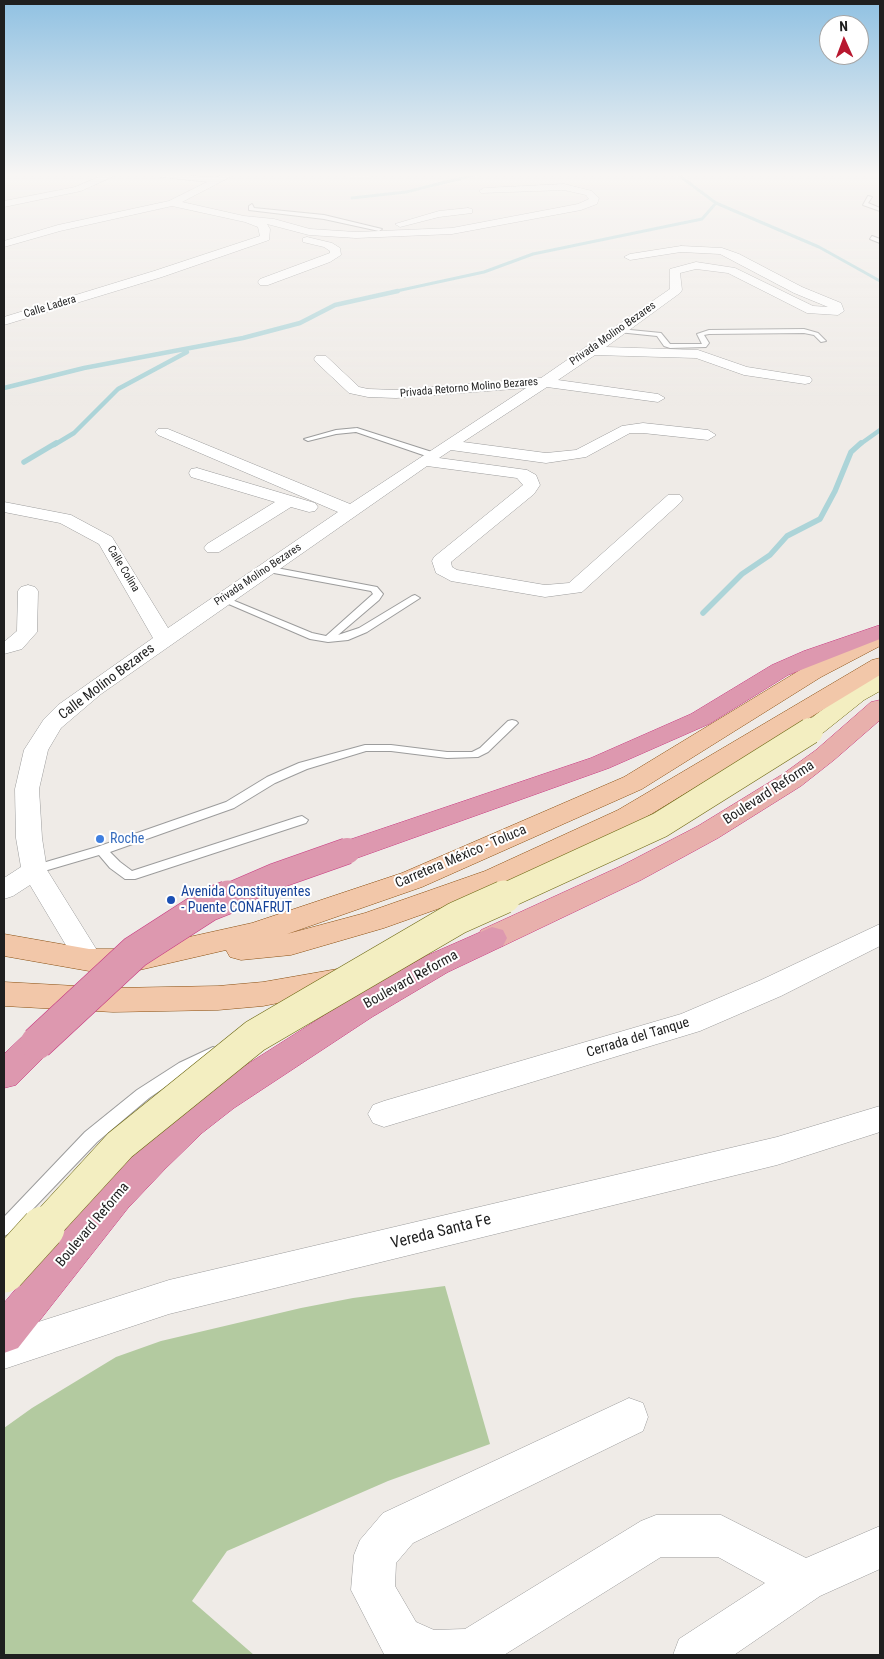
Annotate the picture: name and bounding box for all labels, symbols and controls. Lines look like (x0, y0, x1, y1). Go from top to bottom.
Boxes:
north arrow (819, 15, 869, 65)
text: N (839, 18, 848, 34)
street label: Calle Ladera (22, 293, 78, 321)
street label: Privada Molino Bezares (567, 299, 659, 369)
street label: Privada Retorno Molino Bezares (399, 375, 539, 401)
street label: Privada Molino Bezares (212, 541, 304, 609)
street label: Calle Colina (104, 543, 142, 595)
street label: Calle Molino Bezares (56, 640, 158, 724)
street label: Boulevard Reforma (720, 757, 818, 829)
street label: Carretera México - Toluca (393, 822, 529, 892)
place label: Roche (110, 831, 144, 847)
marker: Roche (94, 833, 106, 845)
place label: Avenida Constituyentes - Puente CONAFRUT (181, 884, 311, 916)
marker: Avenida Constituyentes - Puente CONAFRUT (165, 894, 177, 906)
street label: Boulevard Reforma (361, 947, 461, 1013)
street label: Cerrada del Tanque (585, 1014, 691, 1062)
street label: Boulevard Reforma (53, 1179, 133, 1271)
street label: Vereda Santa Fe (389, 1210, 493, 1254)

